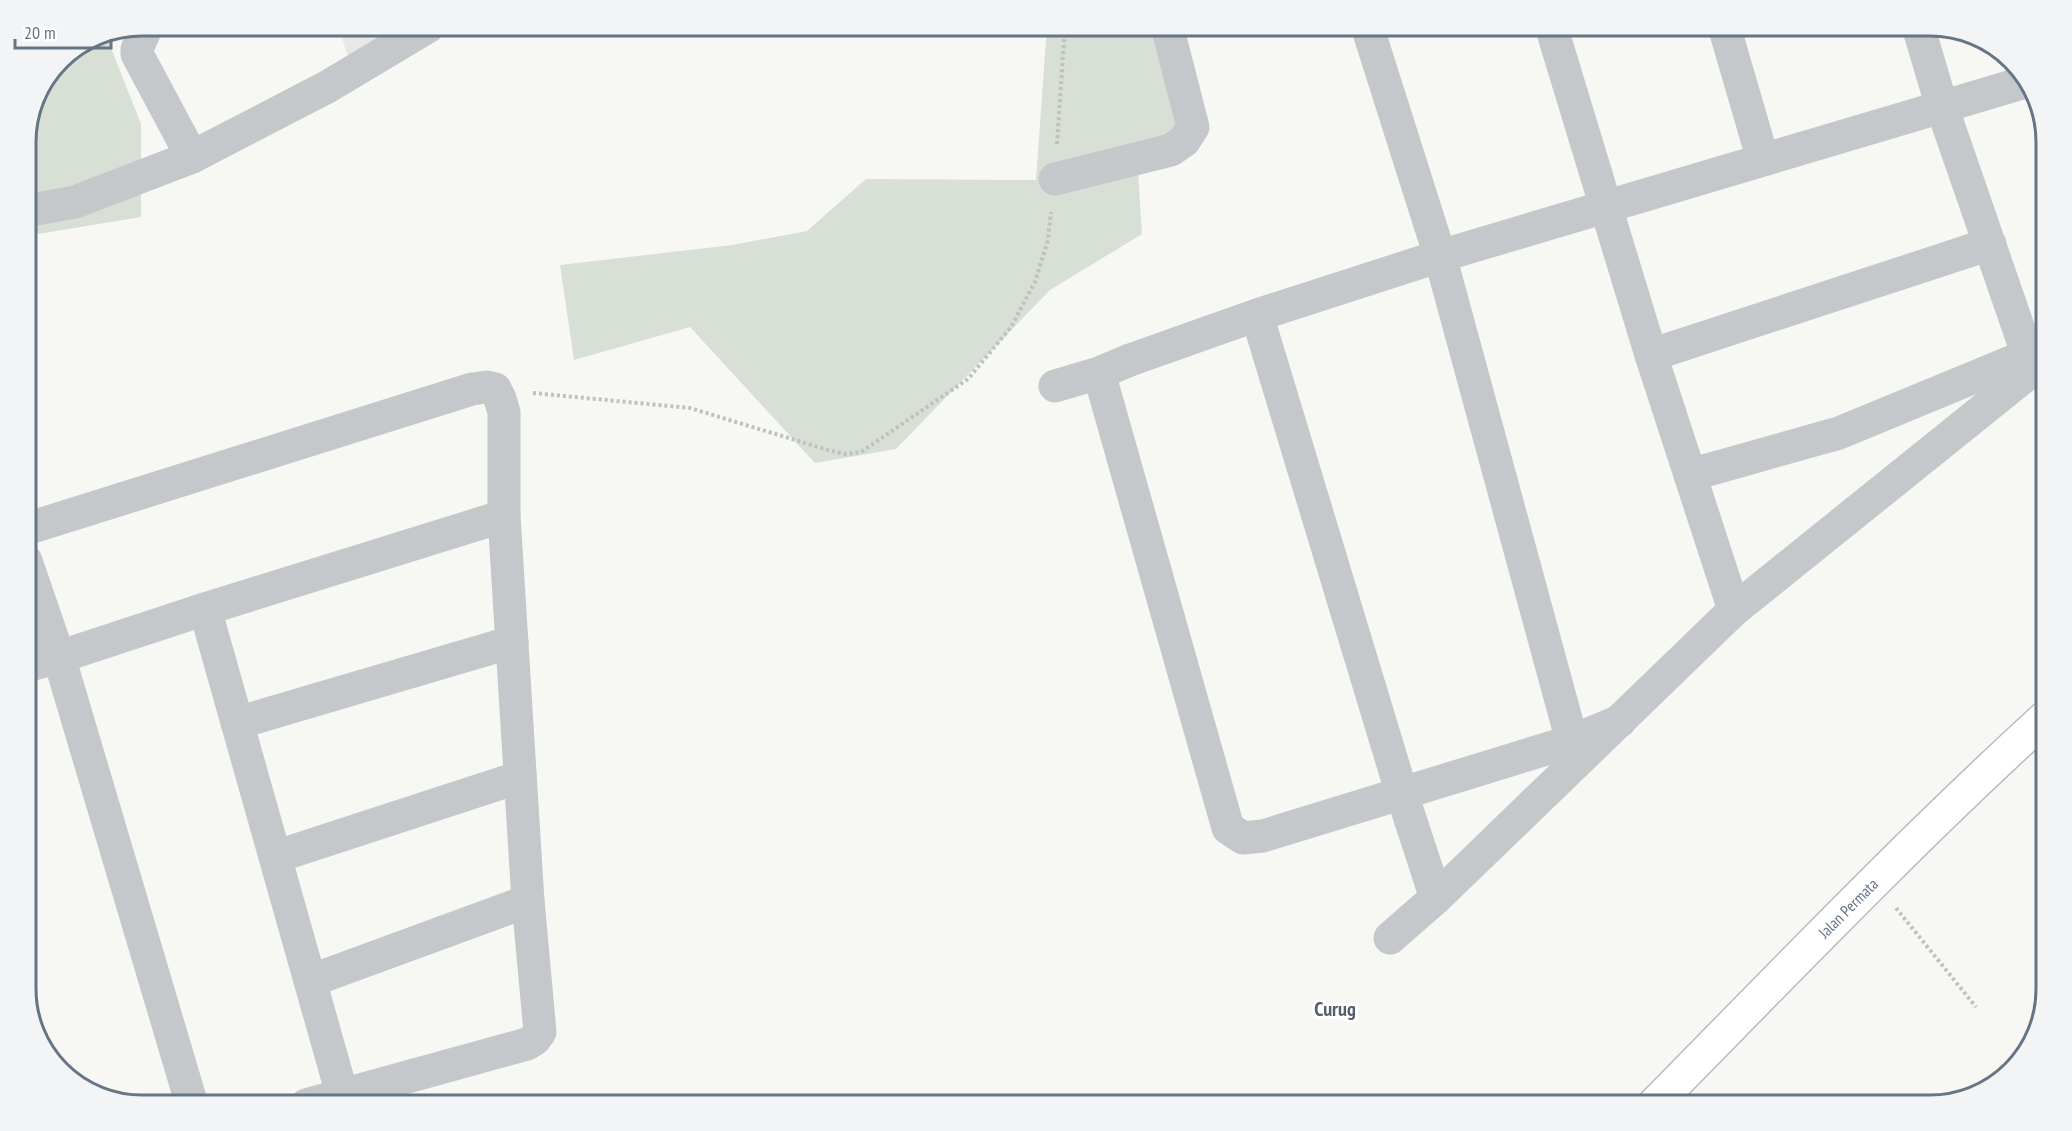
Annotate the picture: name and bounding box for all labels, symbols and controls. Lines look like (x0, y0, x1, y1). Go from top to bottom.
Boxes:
scale bar (15, 12, 111, 50)
text: 20 m (24, 21, 56, 44)
street label: Jalan Permata (1813, 874, 1882, 943)
district label: Curug (1314, 996, 1356, 1022)

